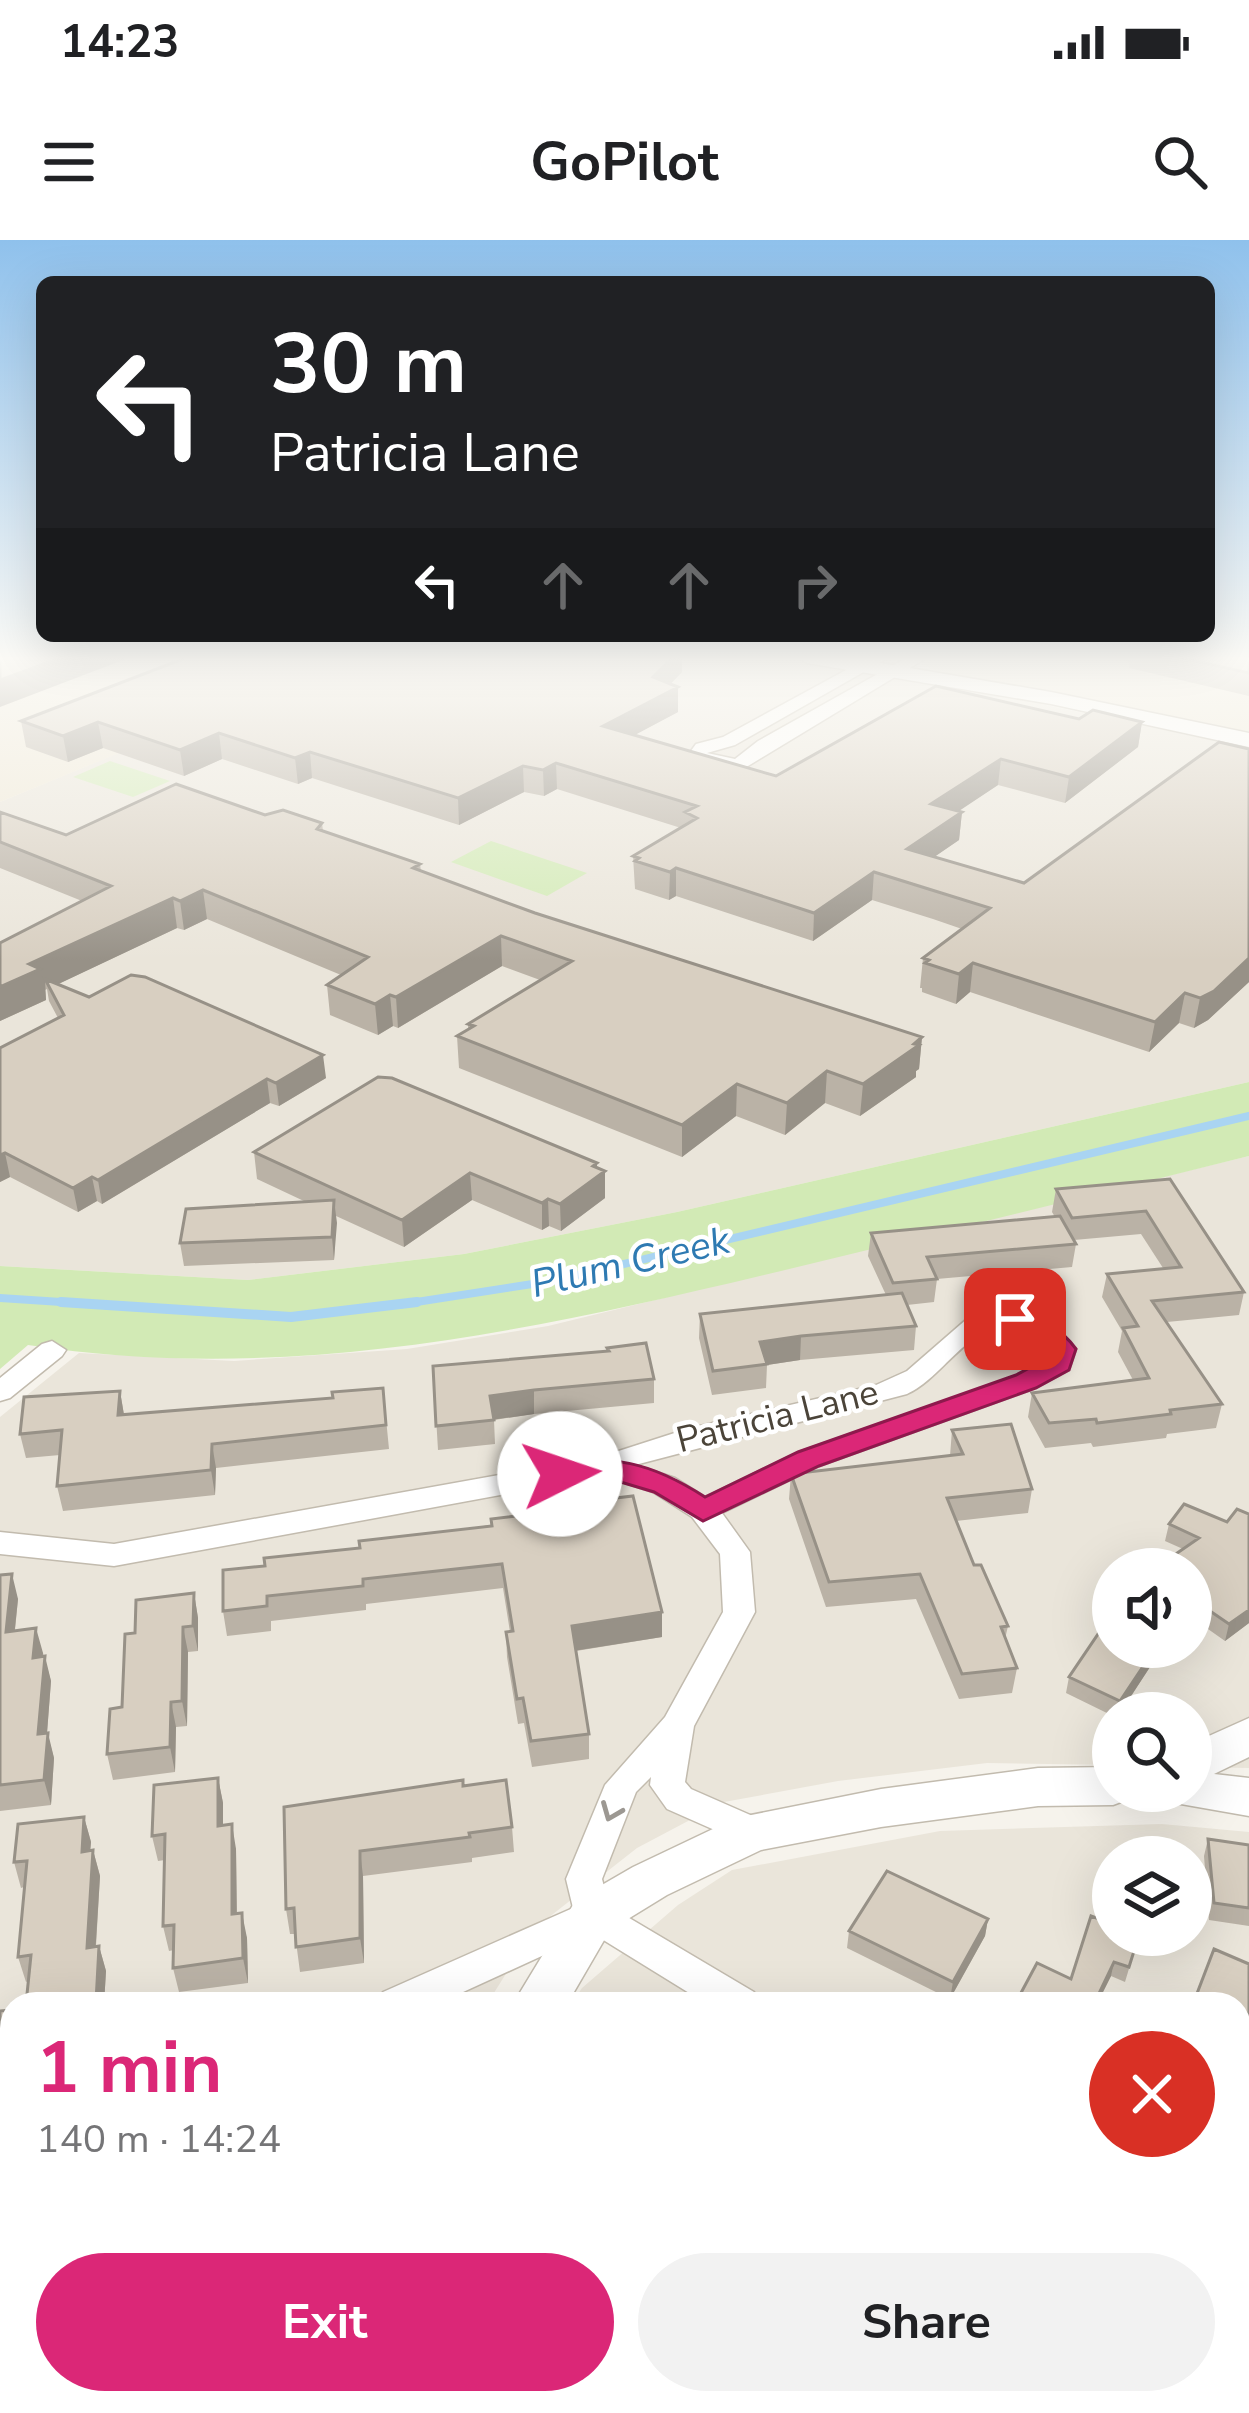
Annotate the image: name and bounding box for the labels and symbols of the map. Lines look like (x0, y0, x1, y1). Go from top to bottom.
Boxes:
water label: Plum Creek (526, 1214, 736, 1311)
pin (964, 1268, 1066, 1370)
street label: Patricia Lane (671, 1368, 883, 1465)
position arrow (497, 1411, 623, 1537)
one-way arrow (601, 1800, 625, 1821)

